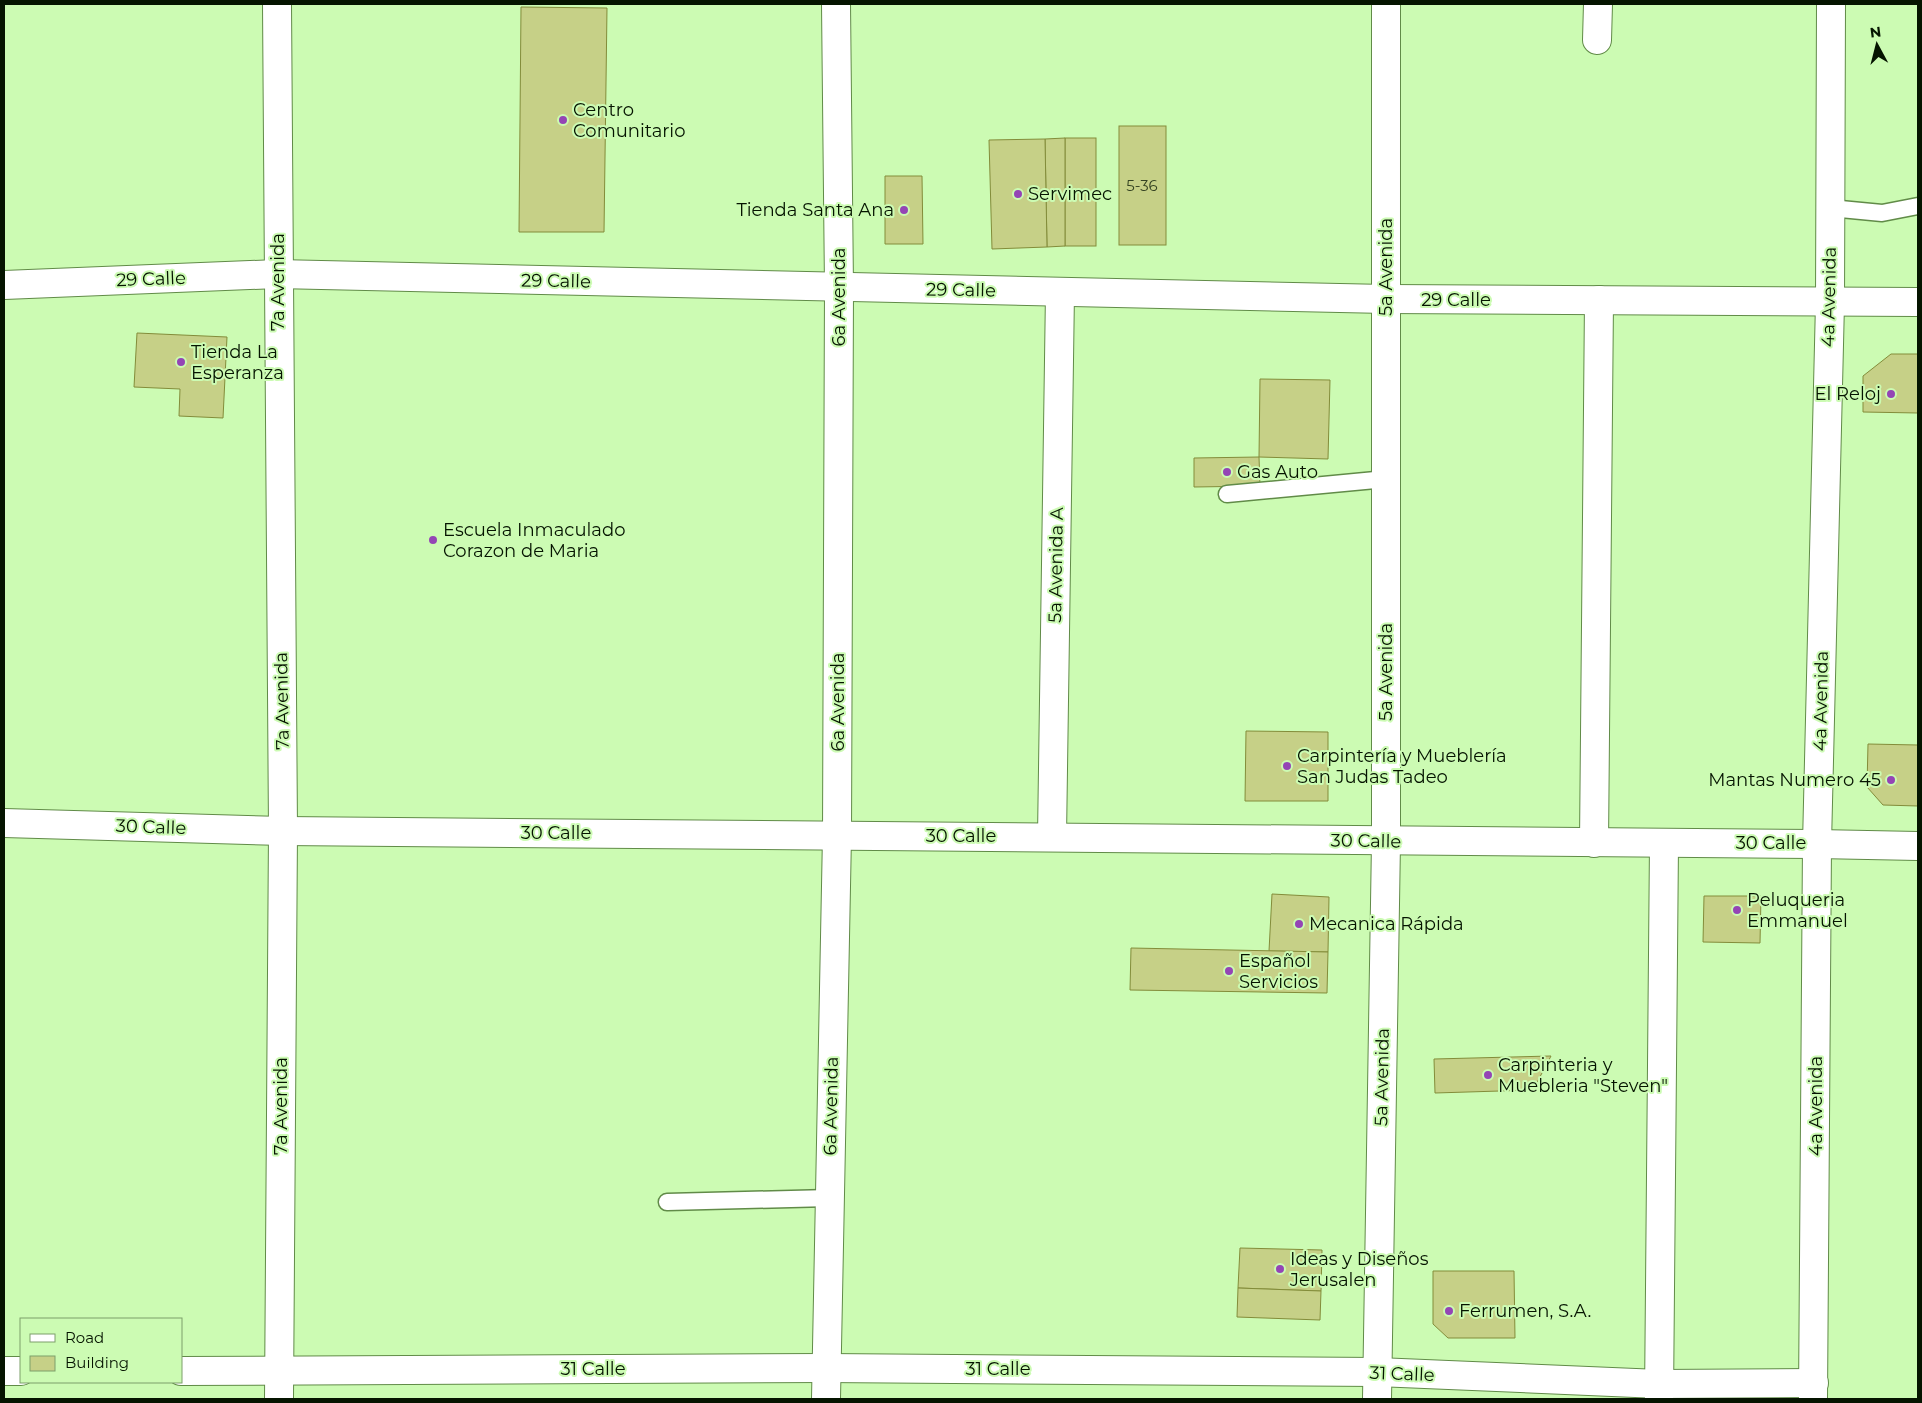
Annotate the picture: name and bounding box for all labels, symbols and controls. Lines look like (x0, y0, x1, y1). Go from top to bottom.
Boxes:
north arrow (1852, 20, 1902, 70)
text: N (1869, 22, 1882, 42)
place label: Centro Comunitario (573, 99, 685, 142)
marker: Centro Comunitario (557, 114, 569, 126)
house number: 5-36 (1126, 176, 1158, 195)
place label: Servimec (1028, 183, 1112, 205)
marker: Servimec (1012, 188, 1024, 200)
place label: Tienda Santa Ana (736, 199, 894, 221)
marker: Tienda Santa Ana (898, 204, 910, 216)
street label: 5a Avenida (1375, 218, 1397, 316)
street label: 7a Avenida (267, 233, 289, 331)
street label: 4a Avenida (1817, 247, 1841, 347)
street label: 6a Avenida (828, 248, 850, 346)
street label: 29 Calle (116, 267, 186, 291)
street label: 29 Calle (521, 269, 591, 293)
street label: 29 Calle (926, 278, 996, 302)
street label: 29 Calle (1421, 289, 1491, 311)
place label: Tienda La Esperanza (191, 341, 284, 384)
marker: Tienda La Esperanza (175, 356, 187, 368)
place label: El Reloj (1815, 383, 1881, 405)
marker: El Reloj (1885, 388, 1897, 400)
place label: Gas Auto (1237, 461, 1318, 483)
marker: Gas Auto (1221, 466, 1233, 478)
street label: 5a Avenida A (1044, 507, 1068, 623)
place label: Escuela Inmaculado Corazon de Maria (443, 519, 625, 562)
marker: Escuela Inmaculado Corazon de Maria (427, 534, 439, 546)
street label: 5a Avenida (1375, 623, 1397, 721)
street label: 4a Avenida (1809, 651, 1833, 751)
street label: 7a Avenida (270, 652, 294, 750)
street label: 6a Avenida (827, 653, 849, 751)
place label: Carpintería y Mueblería San Judas Tadeo (1297, 745, 1507, 788)
marker: Carpintería y Mueblería San Judas Tadeo (1281, 760, 1293, 772)
place label: Mantas Numero 45 (1708, 769, 1881, 791)
marker: Mantas Numero 45 (1885, 774, 1897, 786)
street label: 30 Calle (115, 815, 187, 839)
street label: 30 Calle (521, 822, 591, 844)
street label: 30 Calle (926, 825, 996, 847)
street label: 30 Calle (1331, 829, 1402, 853)
street label: 30 Calle (1736, 832, 1806, 854)
place label: Peluqueria Emmanuel (1747, 889, 1848, 932)
marker: Peluqueria Emmanuel (1731, 904, 1743, 916)
place label: Mecanica Rápida (1309, 913, 1464, 935)
marker: Mecanica Rápida (1293, 918, 1305, 930)
place label: Español Servicios (1239, 950, 1318, 993)
marker: Español Servicios (1223, 965, 1235, 977)
street label: 5a Avenida (1370, 1028, 1394, 1126)
place label: Carpinteria y Muebleria "Steven" (1498, 1054, 1668, 1097)
street label: 6a Avenida (819, 1056, 843, 1156)
street label: 4a Avenida (1805, 1056, 1827, 1156)
street label: 7a Avenida (270, 1057, 292, 1155)
marker: Carpinteria y Muebleria "Steven" (1482, 1069, 1494, 1081)
place label: Ideas y Diseños Jerusalen (1289, 1248, 1429, 1291)
marker: Ideas y Diseños Jerusalen (1274, 1263, 1286, 1275)
place label: Ferrumen, S.A. (1459, 1300, 1591, 1322)
marker: Ferrumen, S.A. (1443, 1305, 1455, 1317)
legend (20, 1318, 182, 1383)
text: Road (65, 1328, 104, 1347)
text: Building (65, 1353, 129, 1372)
street label: 31 Calle (560, 1358, 626, 1380)
street label: 31 Calle (965, 1358, 1031, 1380)
street label: 31 Calle (1369, 1362, 1435, 1386)

